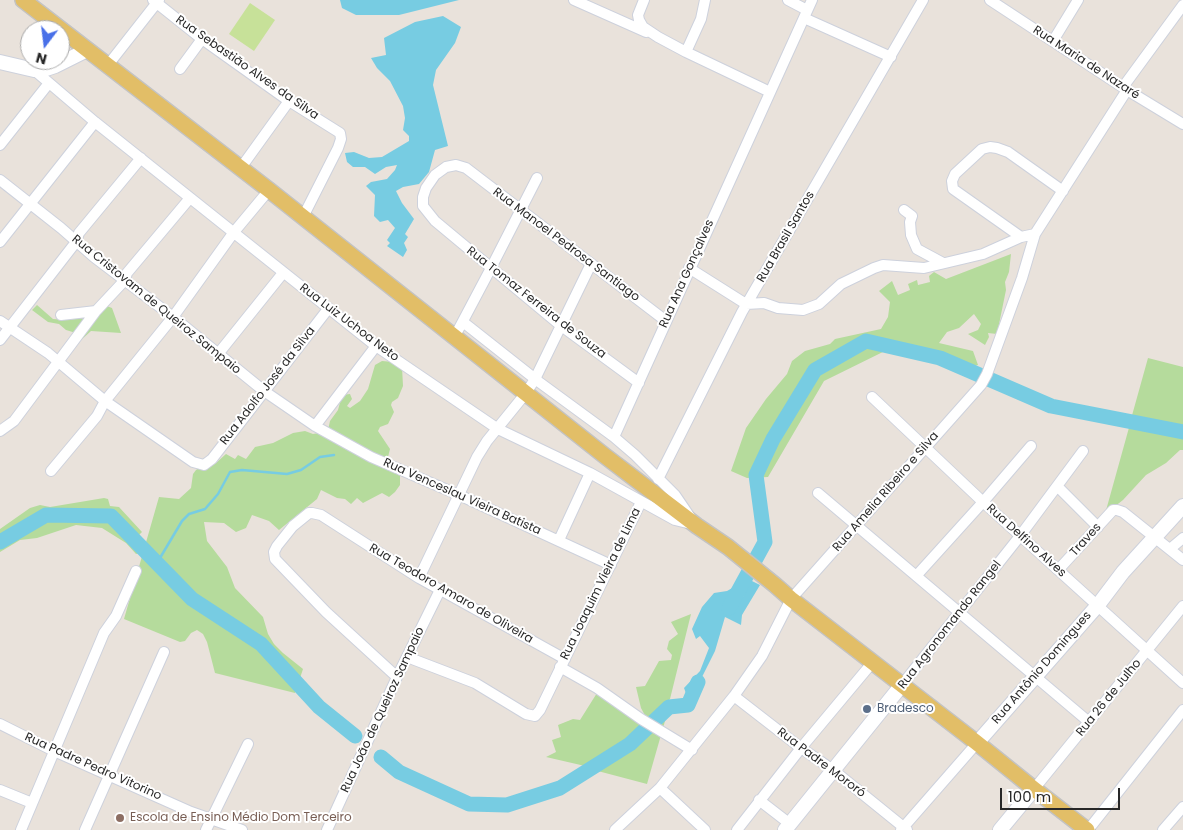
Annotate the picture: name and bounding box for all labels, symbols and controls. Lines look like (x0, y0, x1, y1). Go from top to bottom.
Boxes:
street label: Rua Sebastião Alves da Silva (173, 13, 321, 123)
north arrow (20, 20, 70, 70)
street label: Rua Maria de Nazaré (1030, 23, 1142, 103)
text: N (34, 48, 49, 70)
street label: Rua Manoel Pedrosa Santiago (490, 185, 642, 305)
street label: Rua Brasil Santos (754, 189, 818, 285)
street label: Rua Ana Gonçalves (657, 218, 717, 330)
street label: Rua Cristovam de Queiroz Sampaio (69, 232, 243, 378)
street label: Rua Tomaz Ferreira de Souza (463, 244, 609, 362)
street label: Rua Luiz Uchoa Neto (296, 281, 402, 365)
street label: Rua Adolfo José da Silva (217, 324, 319, 448)
street label: Rua Amelia Ribeiro e Silva (830, 429, 942, 555)
street label: Rua Venceslau Vieira Batista (381, 456, 543, 538)
street label: Rua Delfino Alves (983, 501, 1069, 581)
street label: Rua Joaquim Vieira de Lima (558, 506, 644, 662)
street label: Traves (1067, 520, 1105, 560)
street label: Rua Teodoro Amaro de Oliveira (367, 541, 535, 647)
street label: Rua Agronomando Rangel (895, 558, 1005, 692)
street label: Rua Antônio Domingues (989, 609, 1095, 727)
street label: Rua João de Queiroz Sampaio (338, 625, 428, 795)
street label: Rua 26 de Julho (1073, 657, 1145, 739)
place label: Bradesco (877, 702, 934, 716)
marker: Bradesco (861, 703, 873, 715)
street label: Rua Padre Mororó (774, 725, 868, 801)
street label: Rua Padre Pedro Vitorino (22, 730, 164, 804)
scale bar (1003, 778, 1123, 810)
text: 100 m (1008, 786, 1051, 807)
place label: Escola de Ensino Médio Dom Terceiro (130, 811, 352, 825)
marker: Escola de Ensino Médio Dom Terceiro (114, 812, 126, 824)

